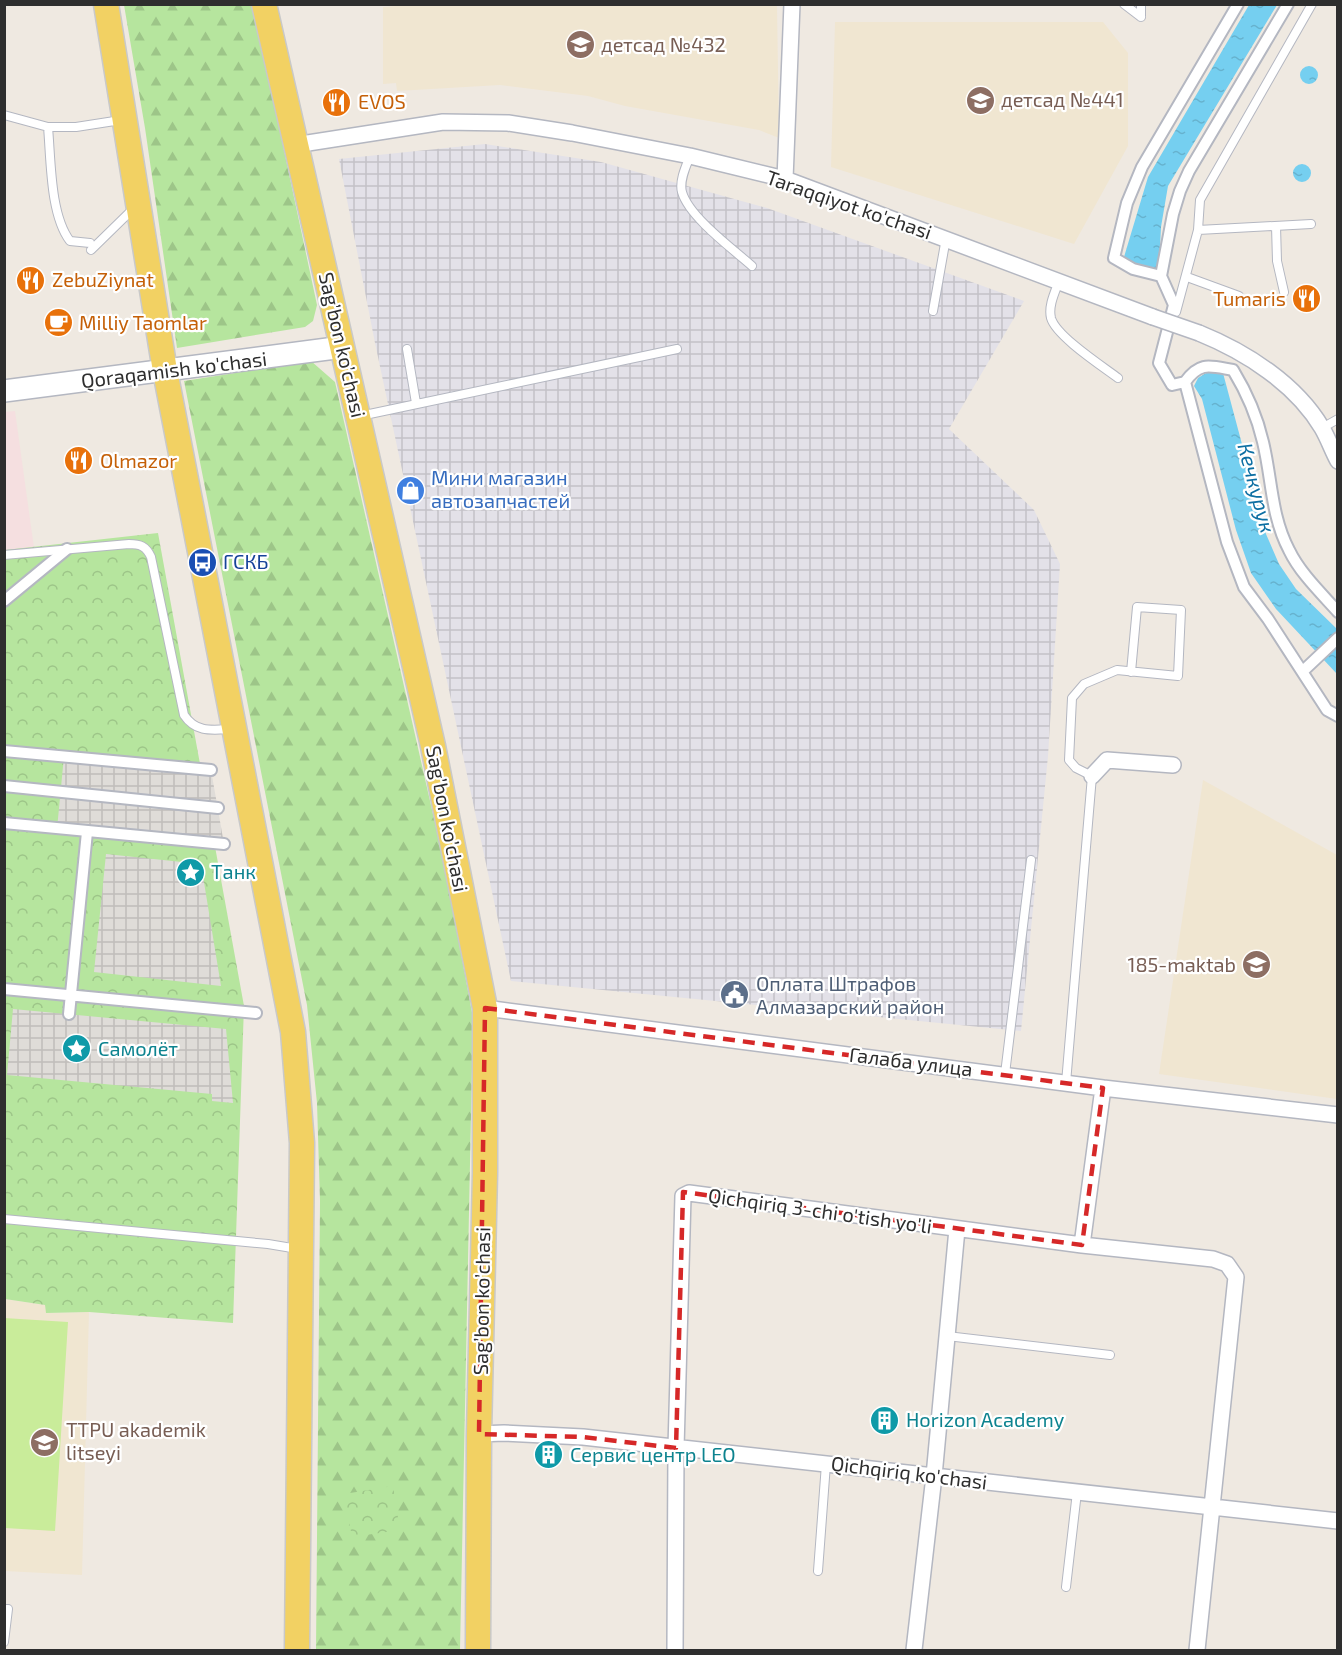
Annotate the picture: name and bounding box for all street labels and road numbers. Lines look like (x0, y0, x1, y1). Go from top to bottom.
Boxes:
street label: Taraqqiyot ko'chasi (763, 164, 935, 244)
street label: Sag’bon ko’chasi (315, 270, 371, 420)
street label: Qoraqamish ko'chasi (80, 346, 268, 392)
street label: Sag’bon ko’chasi (422, 744, 474, 894)
street label: Галаба улица (848, 1042, 974, 1081)
street label: Qichqiriq 3-chi o'tish yo'li (707, 1182, 934, 1238)
street label: Sag’bon ko’chasi (468, 1227, 494, 1375)
street label: Qichqiriq ko'chasi (830, 1451, 989, 1493)

